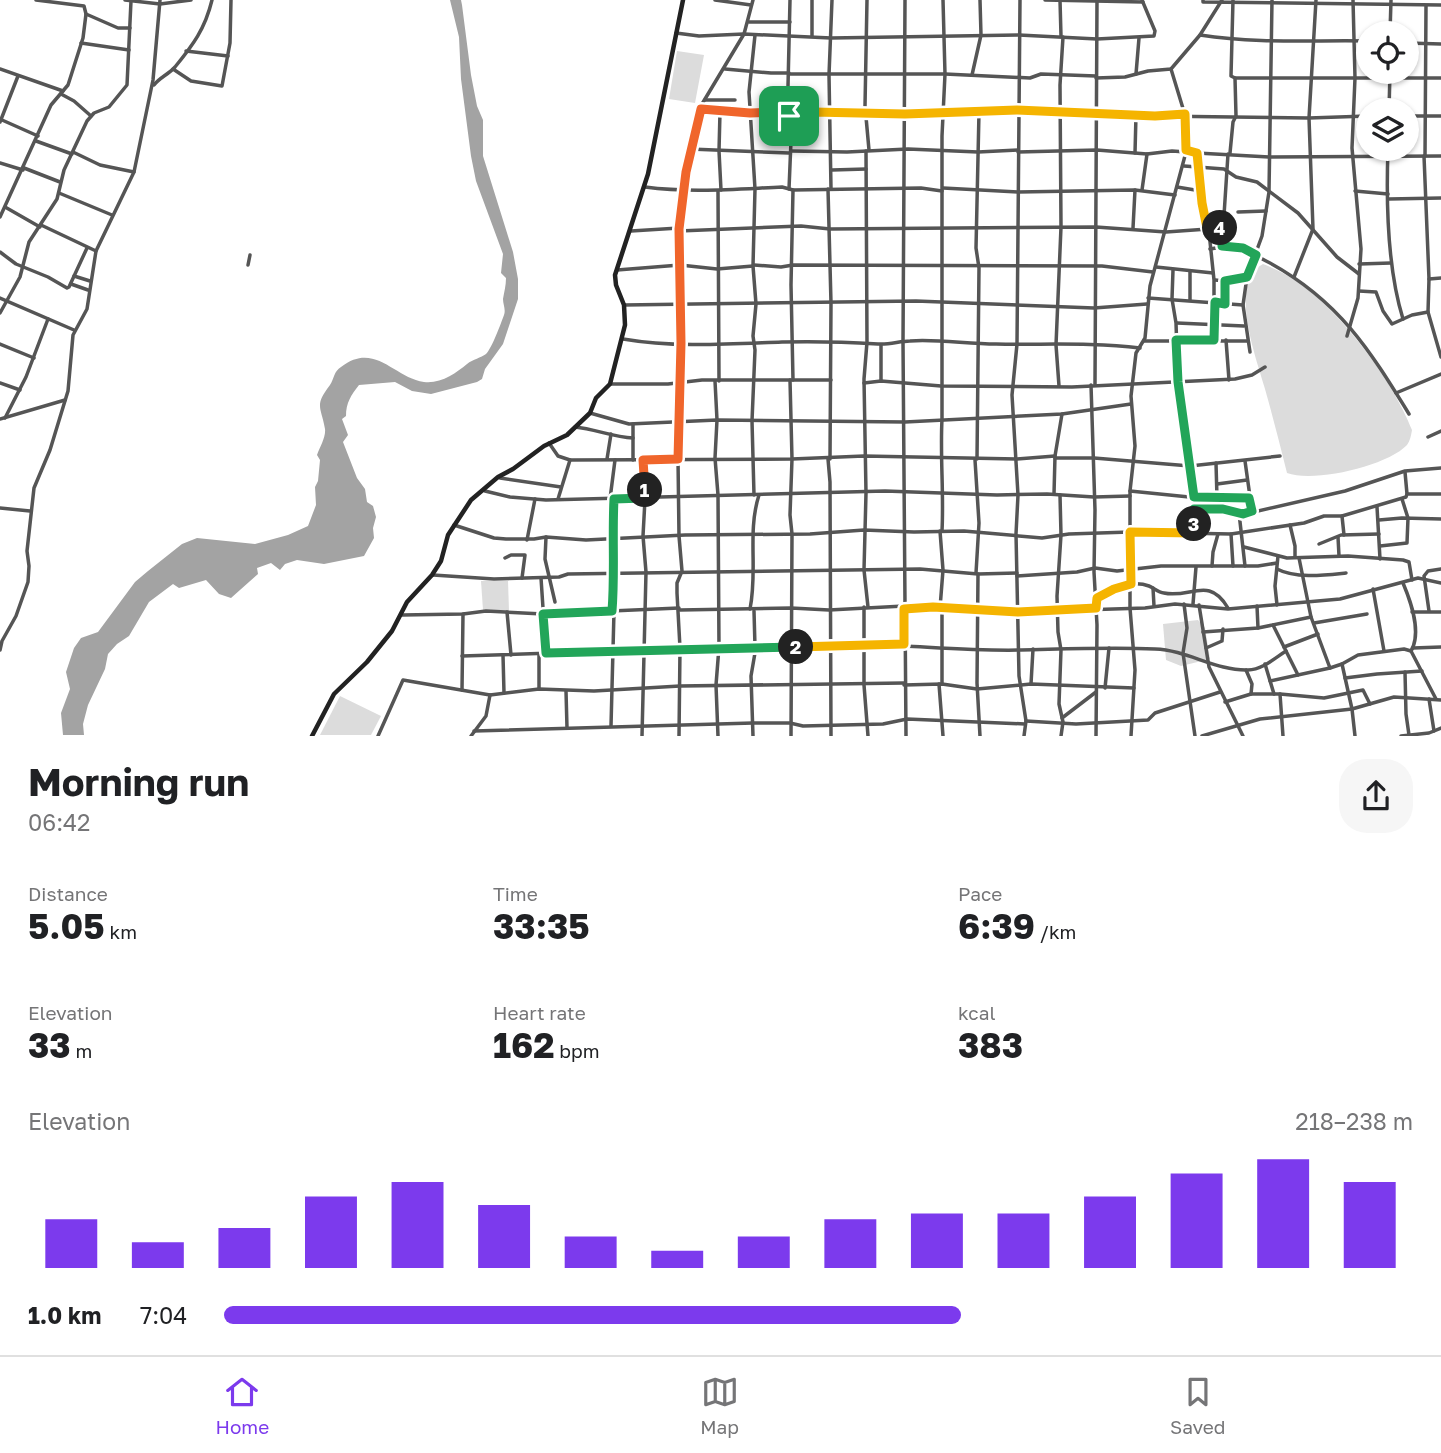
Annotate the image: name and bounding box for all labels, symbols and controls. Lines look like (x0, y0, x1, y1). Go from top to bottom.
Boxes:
map controls (1356, 21, 1419, 161)
button: locate (1356, 21, 1419, 84)
pin (759, 86, 819, 146)
icon: arrive (770, 97, 808, 135)
button: layers (1356, 98, 1419, 161)
pin: 4 (1202, 210, 1238, 246)
text: 4 (1214, 216, 1225, 239)
pin: 1 (628, 472, 662, 508)
text: 1 (640, 478, 649, 501)
pin: 3 (1176, 506, 1212, 542)
text: 3 (1188, 512, 1199, 535)
pin: 2 (778, 630, 814, 664)
text: 2 (790, 635, 801, 658)
text: Morning run (28, 759, 249, 804)
button: share (1339, 759, 1413, 833)
text: 06:42 (28, 808, 90, 836)
text: Distance (28, 882, 108, 905)
text: Time (493, 882, 538, 905)
text: Pace (958, 882, 1002, 905)
text: 5.05 (28, 905, 105, 947)
text: 33:35 (493, 905, 590, 947)
text: 6:39 (958, 905, 1035, 947)
text: km (105, 920, 137, 943)
text: /km (1035, 920, 1076, 943)
text: Elevation (28, 1001, 113, 1024)
text: Heart rate (493, 1001, 586, 1024)
text: kcal (958, 1001, 996, 1024)
text: 33 (28, 1024, 71, 1066)
text: 162 (493, 1024, 555, 1066)
text: 383 (958, 1024, 1023, 1066)
text: m (71, 1039, 92, 1062)
text: bpm (555, 1039, 600, 1062)
text: Elevation (28, 1107, 130, 1135)
text: 218–238 m (1295, 1107, 1413, 1135)
text: 1.0 km (28, 1301, 101, 1329)
text: 7:04 (140, 1301, 187, 1329)
tab: Home (216, 1373, 269, 1438)
tab: Map (700, 1373, 739, 1438)
tab: Saved (1170, 1373, 1225, 1438)

